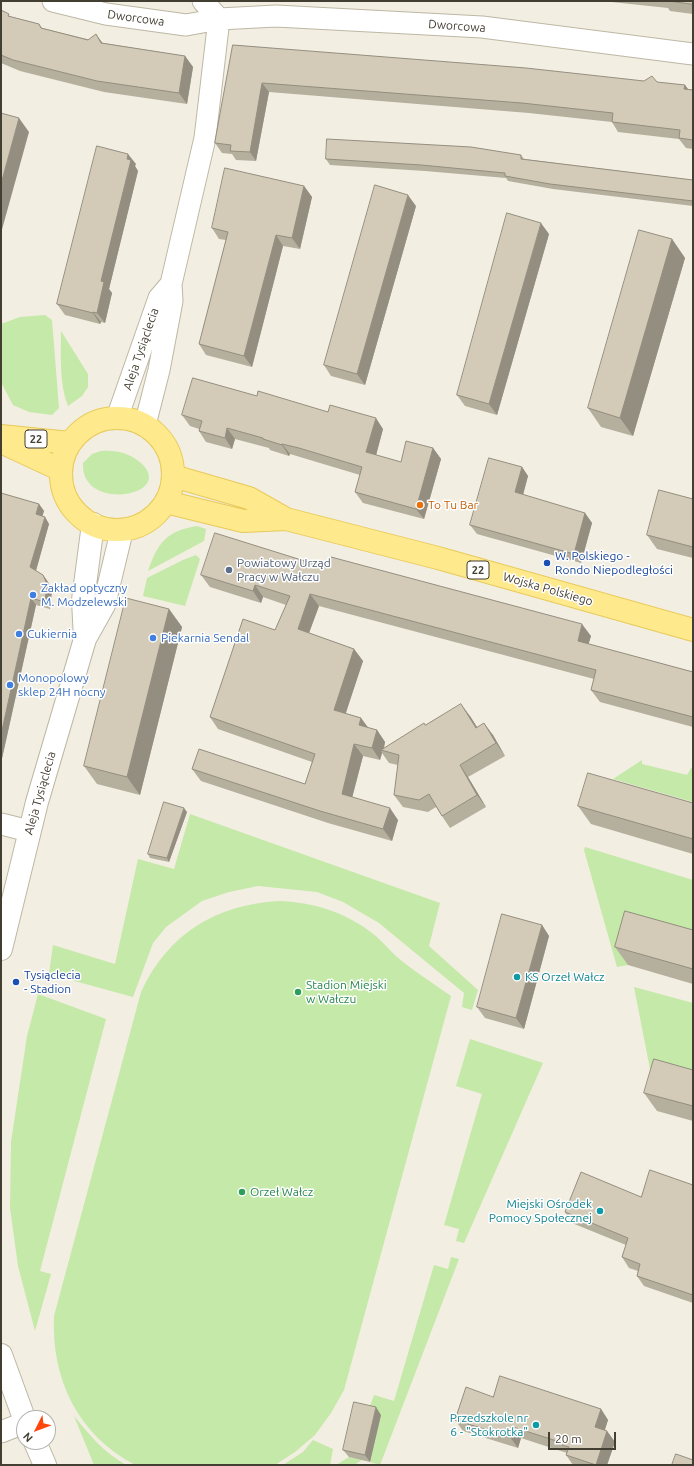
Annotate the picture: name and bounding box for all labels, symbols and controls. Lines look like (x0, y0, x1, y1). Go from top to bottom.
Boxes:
street label: Dworcowa (107, 7, 165, 29)
street label: Dworcowa (428, 17, 486, 35)
street label: Aleja Tysiąclecia (120, 306, 162, 392)
road number: 22 (25, 430, 47, 448)
place label: To Tu Bar (428, 498, 478, 512)
marker: To Tu Bar (415, 500, 425, 510)
place label: W. Polskiego - Rondo Niepodległości (555, 549, 673, 577)
place label: Powiatowy Urząd Pracy w Wałczu (237, 556, 331, 584)
marker: W. Polskiego - Rondo Niepodległości (542, 558, 552, 568)
road number: 22 (467, 561, 489, 579)
marker: Powiatowy Urząd Pracy w Wałczu (224, 565, 234, 575)
street label: Wojska Polskiego (501, 569, 595, 609)
place label: Zakład optyczny M. Modzelewski (41, 581, 127, 609)
marker: Zakład optyczny M. Modzelewski (28, 590, 38, 600)
place label: Cukiernia (27, 627, 77, 641)
marker: Cukiernia (14, 629, 24, 639)
place label: Piekarnia Sendal (161, 631, 249, 645)
marker: Piekarnia Sendal (148, 633, 158, 643)
place label: Monopolowy sklep 24H nocny (18, 671, 105, 699)
marker: Monopolowy sklep 24H nocny (5, 680, 15, 690)
street label: Aleja Tysiąclecia (21, 750, 59, 836)
place label: Tysiąclecia - Stadion (24, 968, 81, 996)
place label: KS Orzeł Wałcz (525, 970, 605, 984)
marker: KS Orzeł Wałcz (512, 972, 522, 982)
marker: Tysiąclecia - Stadion (11, 977, 21, 987)
place label: Stadion Miejski w Wałczu (306, 978, 387, 1006)
marker: Stadion Miejski w Wałczu (293, 987, 303, 997)
place label: Orzeł Wałcz (250, 1185, 313, 1199)
marker: Orzeł Wałcz (237, 1187, 247, 1197)
place label: Miejski Ośrodek Pomocy Społecznej (489, 1197, 592, 1225)
marker: Miejski Ośrodek Pomocy Społecznej (595, 1206, 605, 1216)
north arrow (16, 1410, 56, 1450)
place label: Przedszkole nr 6 - "Stokrotka" (450, 1411, 528, 1439)
marker: Przedszkole nr 6 - "Stokrotka" (531, 1420, 541, 1430)
scale bar (550, 1424, 618, 1450)
text: N (21, 1430, 35, 1444)
text: 20 m (555, 1432, 582, 1445)

